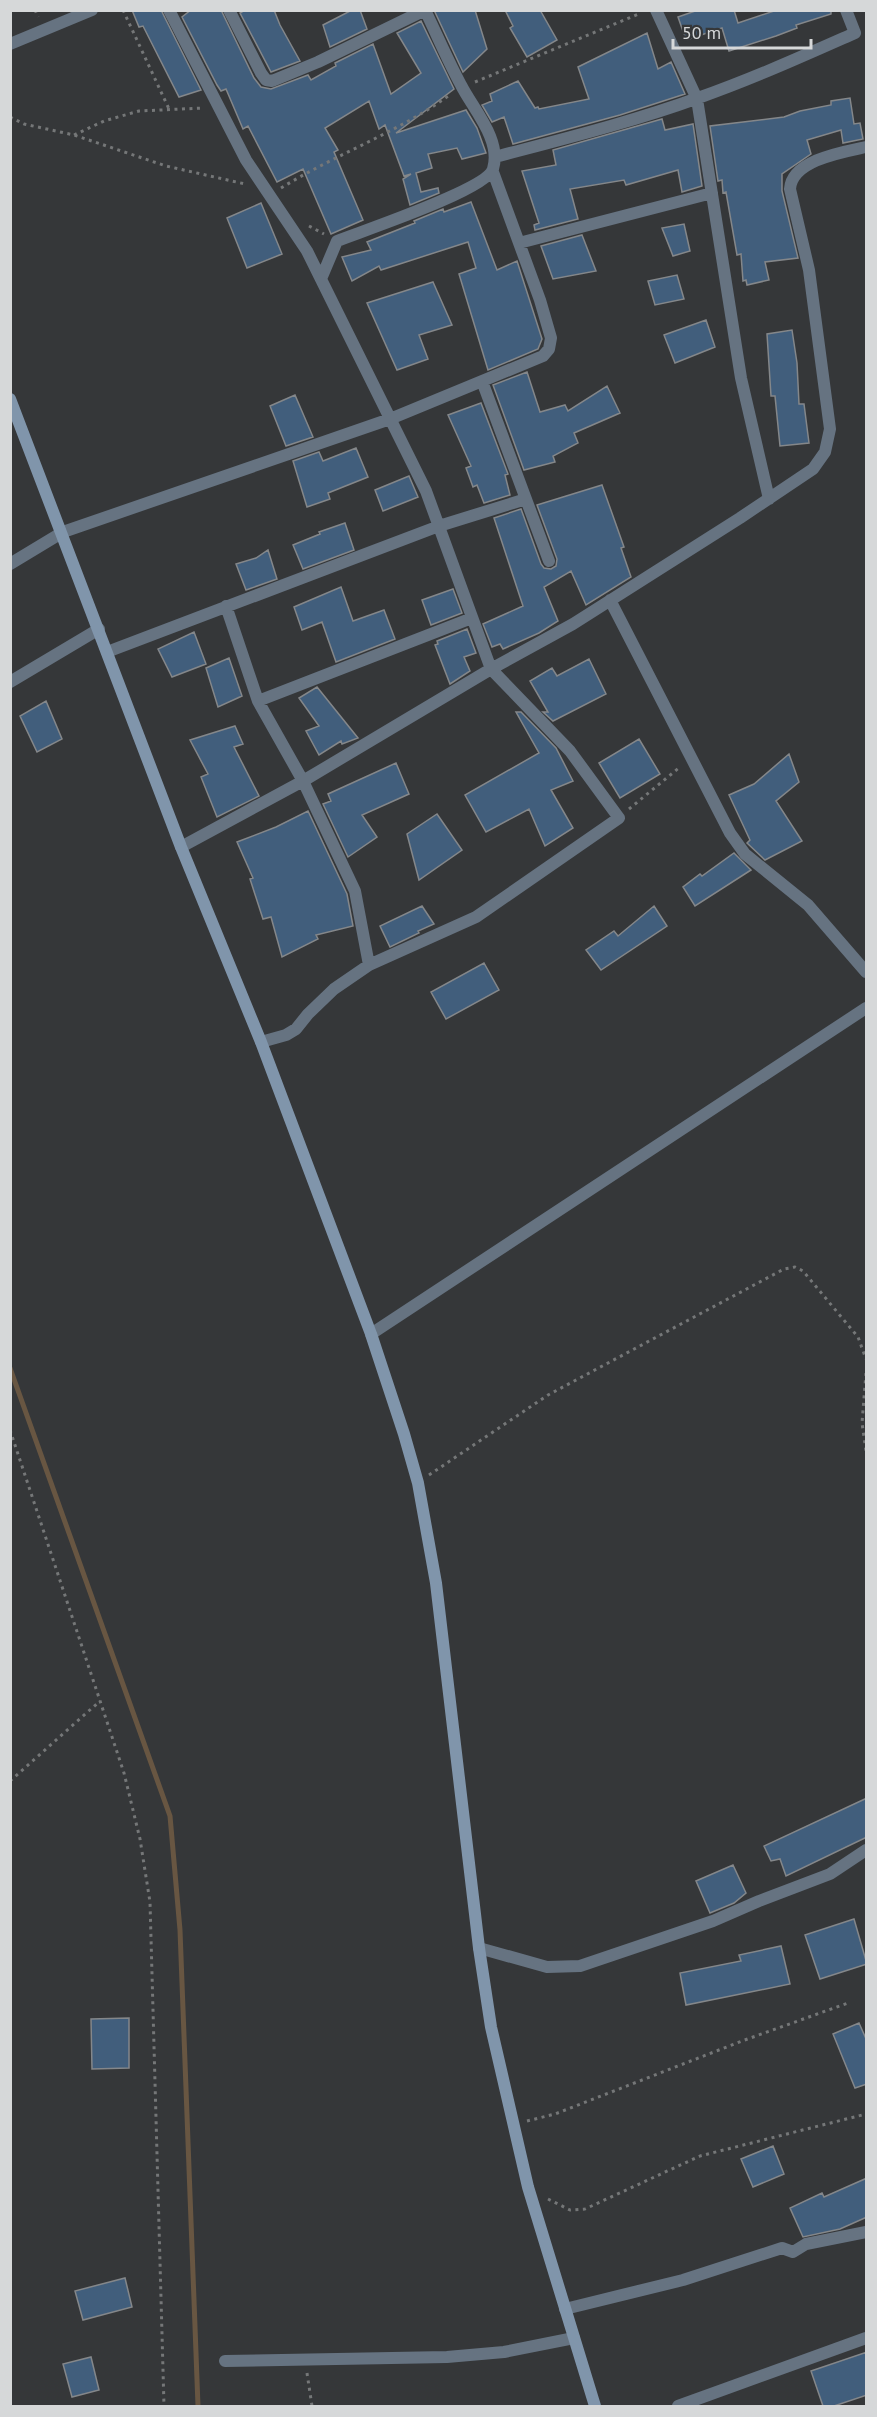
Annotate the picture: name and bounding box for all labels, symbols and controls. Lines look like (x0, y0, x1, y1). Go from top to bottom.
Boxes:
scale bar (673, 12, 811, 50)
text: 50 m (682, 21, 721, 44)

